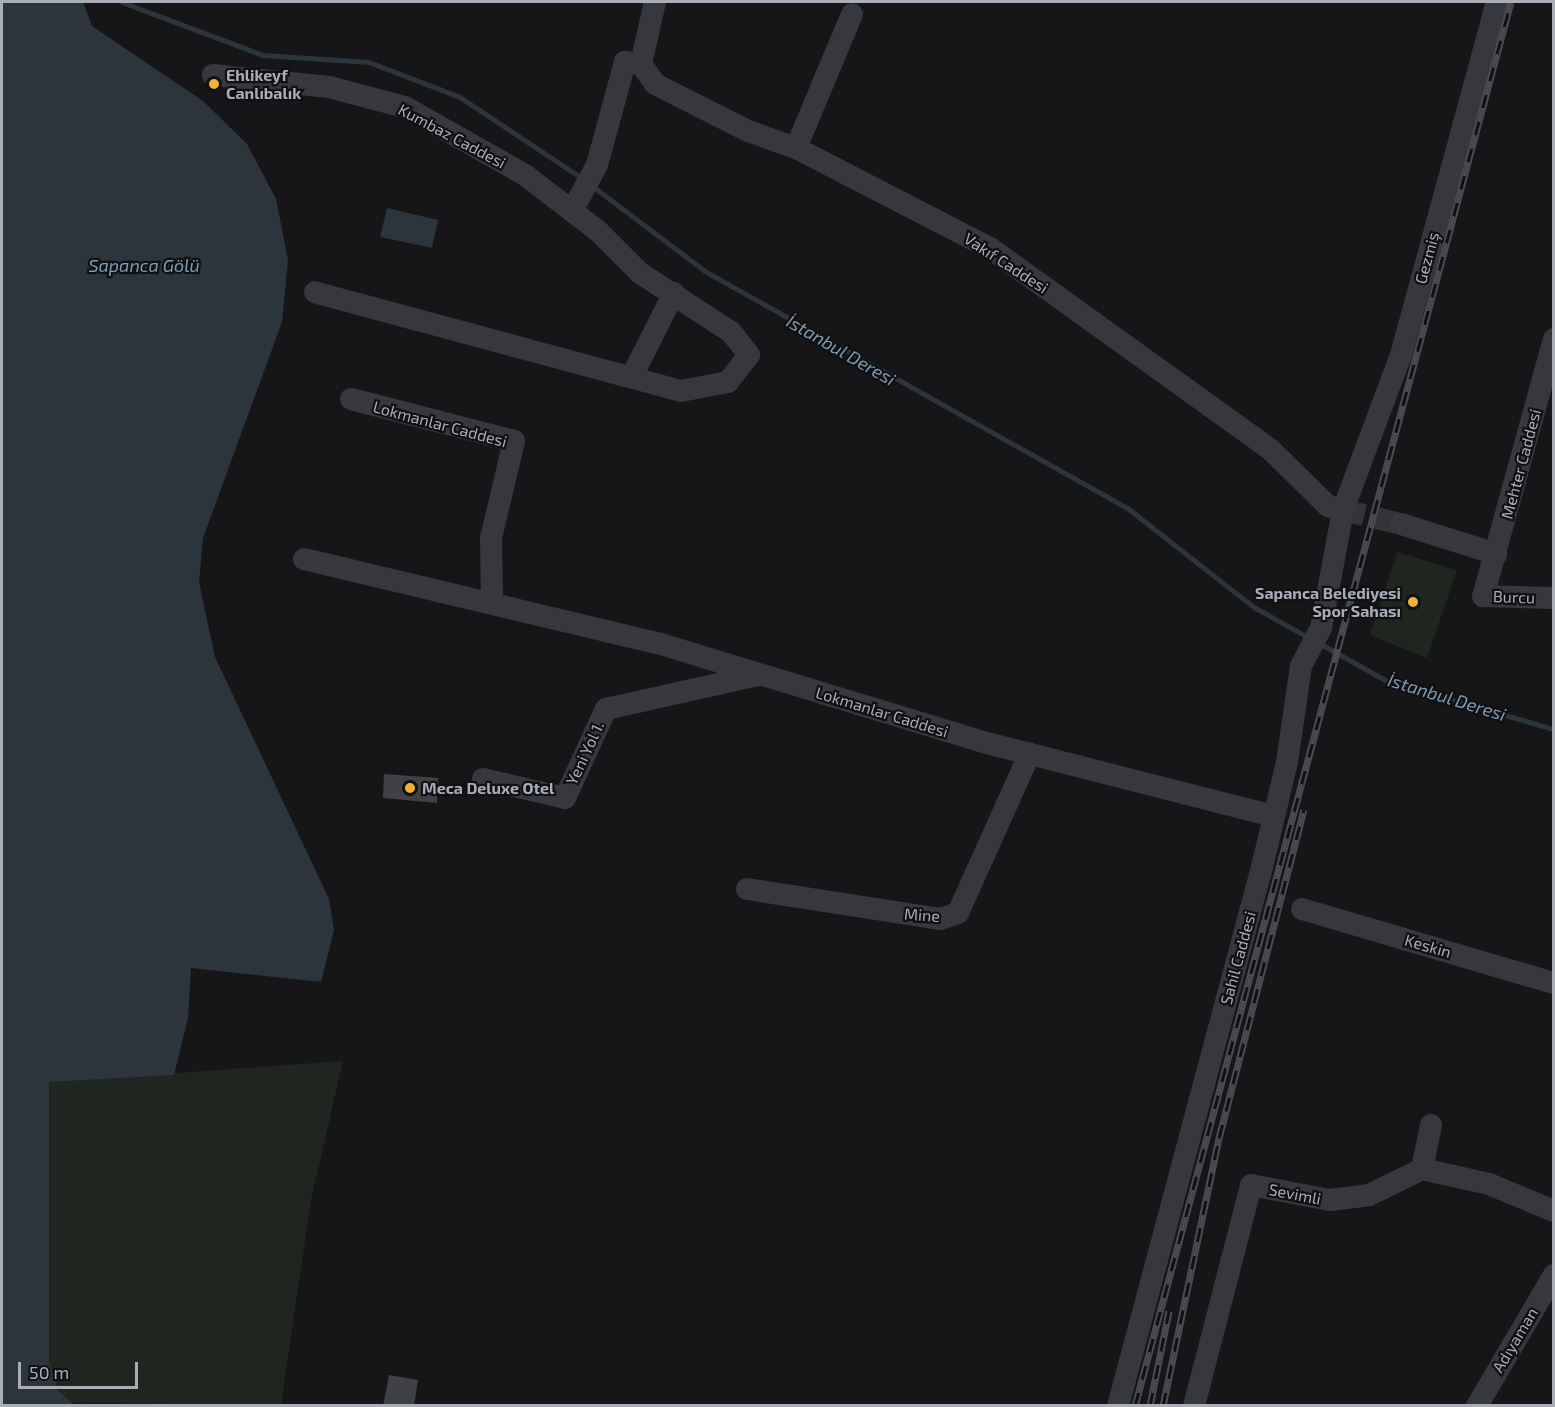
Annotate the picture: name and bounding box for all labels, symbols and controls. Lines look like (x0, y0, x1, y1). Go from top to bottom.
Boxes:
place label: Ehlikeyf Canlıbalık (226, 65, 301, 103)
marker: Ehlikeyf Canlıbalık (207, 77, 221, 91)
street label: Kumbaz Caddesi (395, 100, 509, 172)
street label: Vakıf Caddesi (960, 229, 1052, 297)
street label: Gezmiş (1411, 230, 1443, 286)
water label: Sapanca Gölü (88, 254, 200, 276)
water label: İstanbul Deresi (782, 310, 900, 390)
street label: Lokmanlar Caddesi (371, 397, 509, 451)
street label: Mehter Caddesi (1497, 407, 1545, 521)
place label: Sapanca Belediyesi Spor Sahası (1255, 583, 1401, 621)
street label: Burcu (1493, 587, 1535, 607)
marker: Sapanca Belediyesi Spor Sahası (1406, 595, 1420, 609)
water label: İstanbul Deresi (1385, 669, 1509, 725)
street label: Lokmanlar Caddesi (813, 683, 951, 741)
street label: Yeni Yol 1. (562, 718, 608, 788)
place label: Meca Deluxe Otel (422, 778, 554, 798)
marker: Meca Deluxe Otel (403, 781, 417, 795)
street label: Mine (903, 904, 941, 926)
street label: Sahil Caddesi (1216, 909, 1260, 1007)
street label: Keskin (1403, 930, 1453, 962)
street label: Sevimli (1267, 1180, 1323, 1208)
street label: Adıyaman (1488, 1304, 1542, 1376)
scale bar (21, 1350, 141, 1388)
text: 50 m (29, 1361, 69, 1383)

